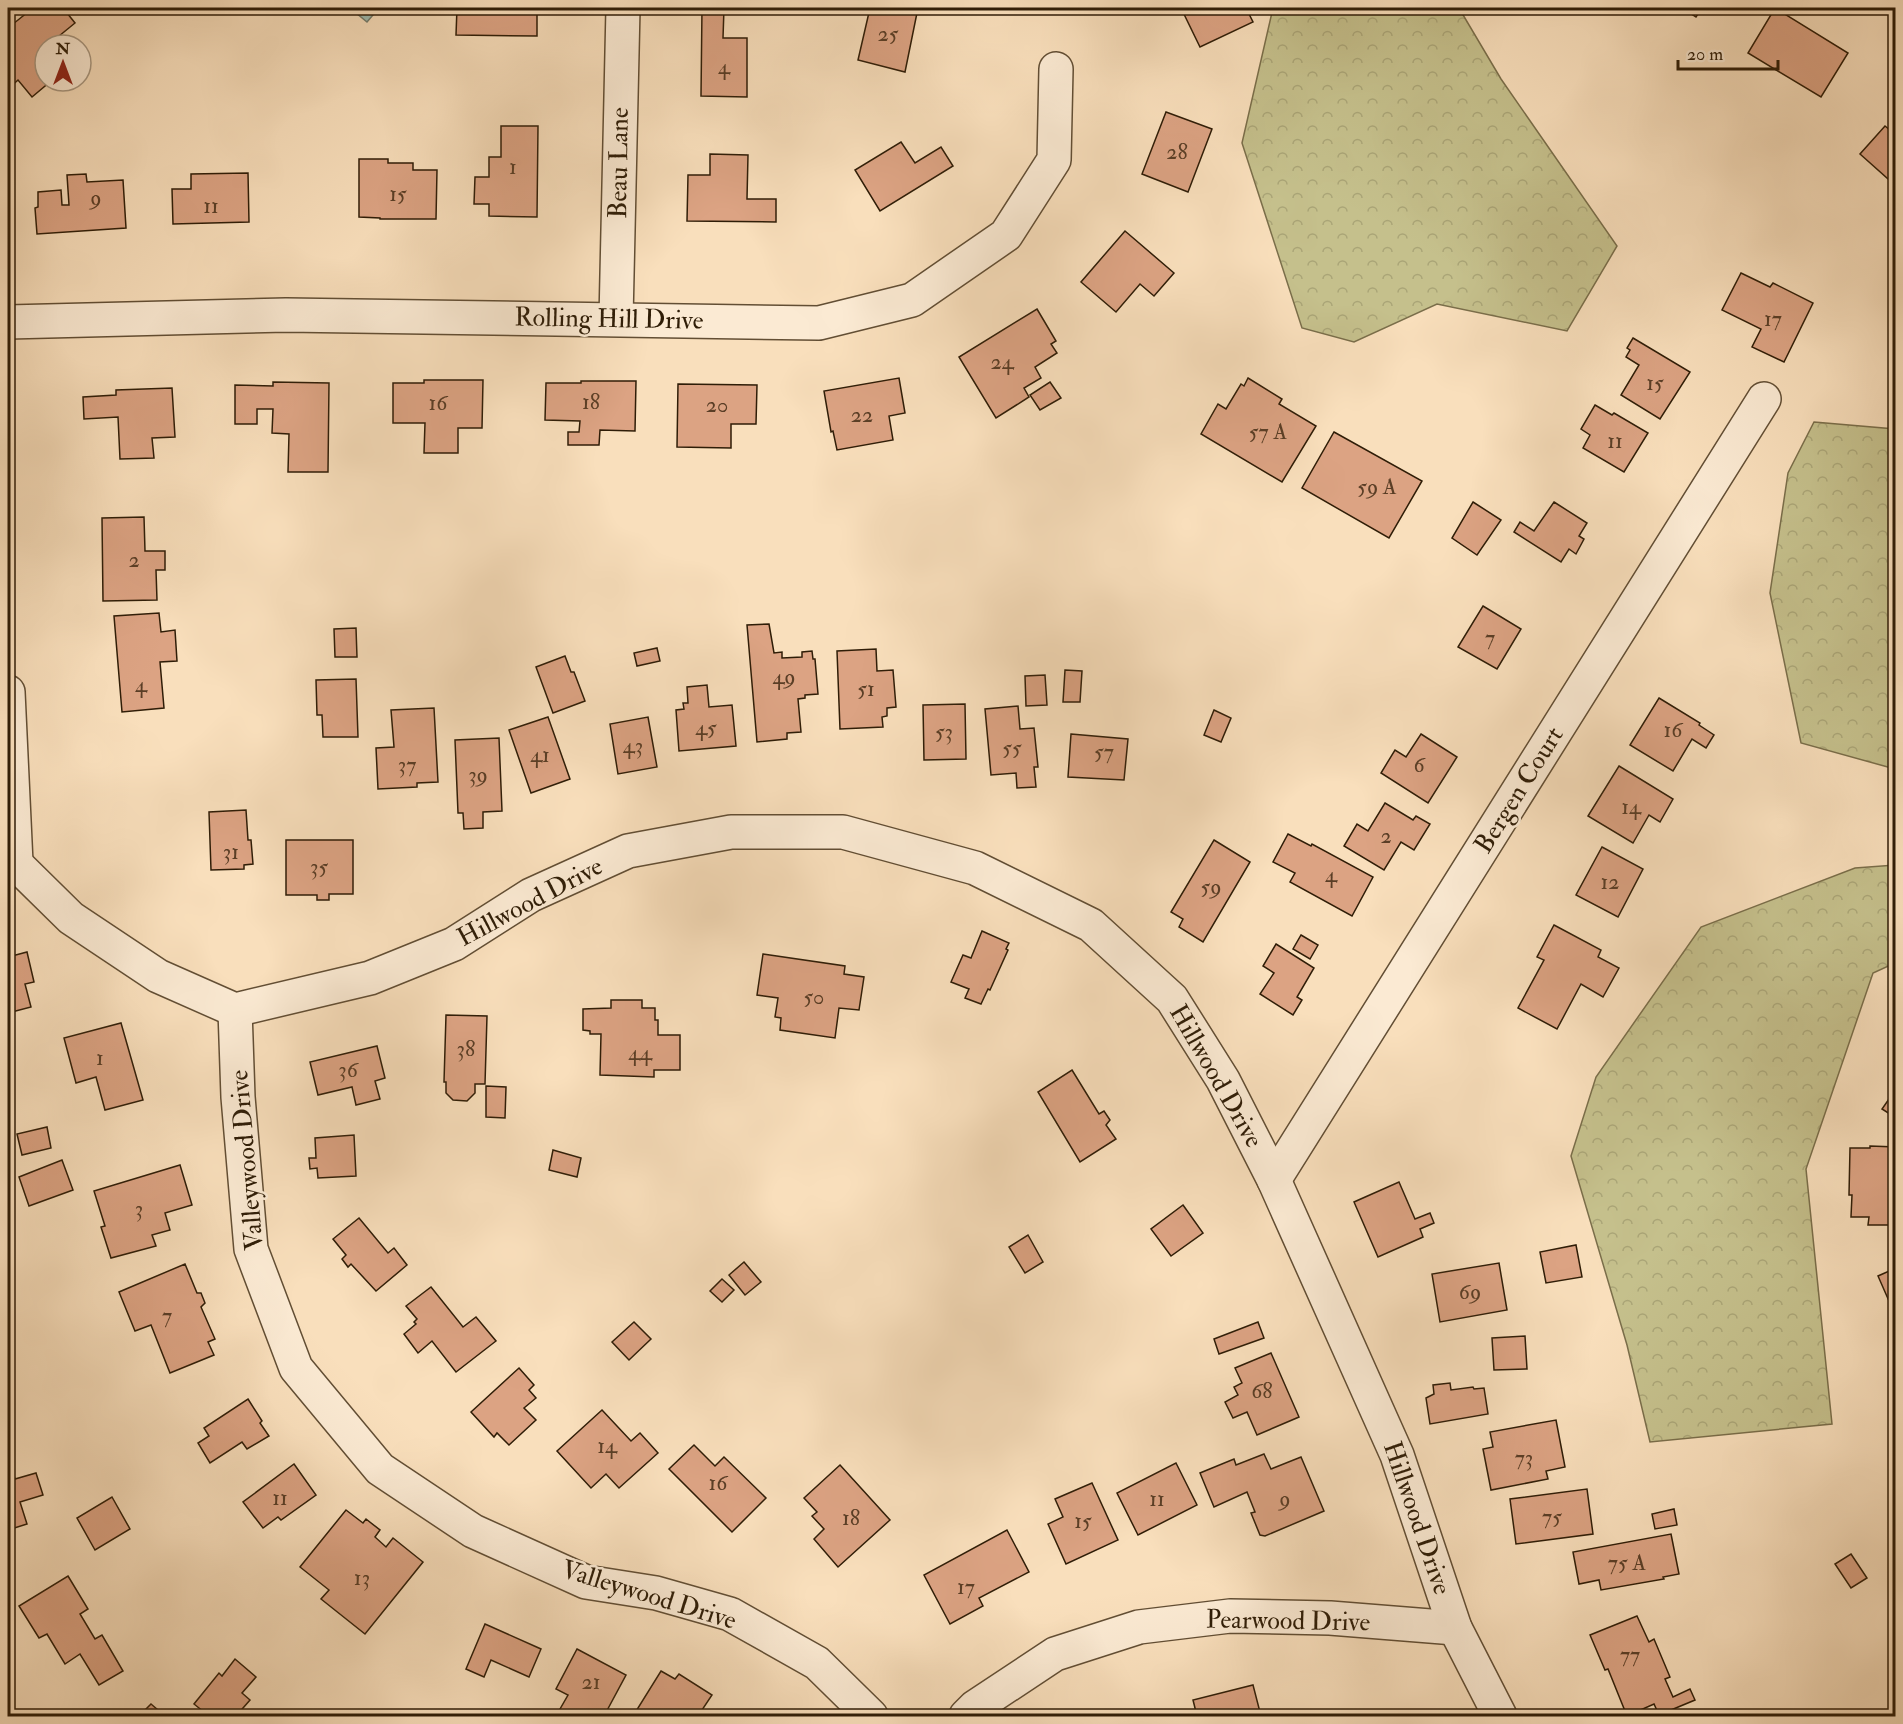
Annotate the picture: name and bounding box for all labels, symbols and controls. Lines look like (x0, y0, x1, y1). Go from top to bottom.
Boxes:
house number: 25 (878, 20, 899, 48)
north arrow (33, 33, 93, 93)
scale bar (1678, 33, 1778, 71)
text: N (55, 39, 71, 59)
text: 20 m (1687, 43, 1723, 66)
house number: 4 (718, 53, 731, 81)
street label: Beau Lane (602, 107, 636, 219)
house number: 28 (1166, 138, 1188, 166)
house number: 1 (509, 153, 517, 181)
house number: 15 (389, 180, 407, 208)
house number: 9 (88, 184, 102, 212)
house number: 11 (203, 192, 219, 220)
street label: Rolling Hill Drive (514, 301, 704, 337)
house number: 17 (1764, 305, 1782, 333)
house number: 24 (990, 348, 1015, 376)
house number: 15 (1646, 369, 1664, 397)
house number: 18 (582, 388, 600, 416)
house number: 16 (429, 389, 449, 417)
house number: 20 (706, 391, 728, 419)
house number: 22 (851, 401, 873, 429)
house number: 57 A (1249, 418, 1287, 446)
house number: 11 (1607, 427, 1623, 455)
house number: 59 A (1357, 473, 1397, 501)
house number: 2 (128, 546, 140, 574)
house number: 7 (1485, 624, 1495, 652)
house number: 49 (772, 663, 796, 691)
house number: 4 (135, 671, 148, 699)
house number: 51 (857, 675, 875, 703)
house number: 45 (695, 714, 717, 742)
house number: 16 (1664, 716, 1684, 744)
house number: 53 (935, 718, 953, 746)
street label: Bergen Court (1467, 721, 1571, 859)
house number: 43 (623, 732, 643, 760)
house number: 55 (1002, 734, 1022, 762)
house number: 57 (1094, 738, 1114, 766)
house number: 41 (530, 741, 550, 769)
house number: 37 (398, 751, 416, 779)
house number: 6 (1413, 751, 1426, 779)
house number: 39 (468, 761, 488, 789)
house number: 14 (1621, 793, 1642, 821)
house number: 2 (1380, 822, 1392, 850)
house number: 31 (223, 838, 239, 866)
street label: Hillwood Drive (452, 850, 608, 954)
house number: 35 (310, 853, 328, 881)
house number: 4 (1325, 861, 1338, 889)
house number: 12 (1600, 868, 1620, 896)
house number: 59 (1201, 873, 1221, 901)
house number: 50 (804, 983, 824, 1011)
street label: Hillwood Drive (1162, 999, 1270, 1153)
house number: 38 (457, 1035, 475, 1063)
house number: 44 (628, 1039, 653, 1067)
house number: 1 (96, 1044, 104, 1072)
house number: 36 (338, 1056, 360, 1084)
street label: Valleywood Drive (223, 1068, 271, 1252)
house number: 3 (135, 1195, 143, 1223)
house number: 69 (1459, 1278, 1481, 1306)
house number: 7 (162, 1302, 172, 1330)
house number: 68 (1251, 1377, 1273, 1405)
house number: 14 (597, 1432, 618, 1460)
street label: Hillwood Drive (1376, 1437, 1458, 1599)
house number: 73 (1515, 1444, 1533, 1472)
house number: 16 (709, 1469, 729, 1497)
house number: 11 (272, 1484, 288, 1512)
house number: 11 (1149, 1485, 1165, 1513)
house number: 9 (1277, 1485, 1291, 1513)
house number: 75 (1542, 1503, 1562, 1531)
house number: 18 (842, 1504, 860, 1532)
house number: 15 (1074, 1507, 1092, 1535)
house number: 75 A (1608, 1549, 1646, 1577)
street label: Valleywood Drive (558, 1553, 740, 1637)
house number: 13 (354, 1564, 370, 1592)
house number: 17 (957, 1573, 975, 1601)
street label: Pearwood Drive (1205, 1604, 1371, 1638)
house number: 77 (1620, 1641, 1640, 1669)
house number: 21 (581, 1668, 601, 1696)

